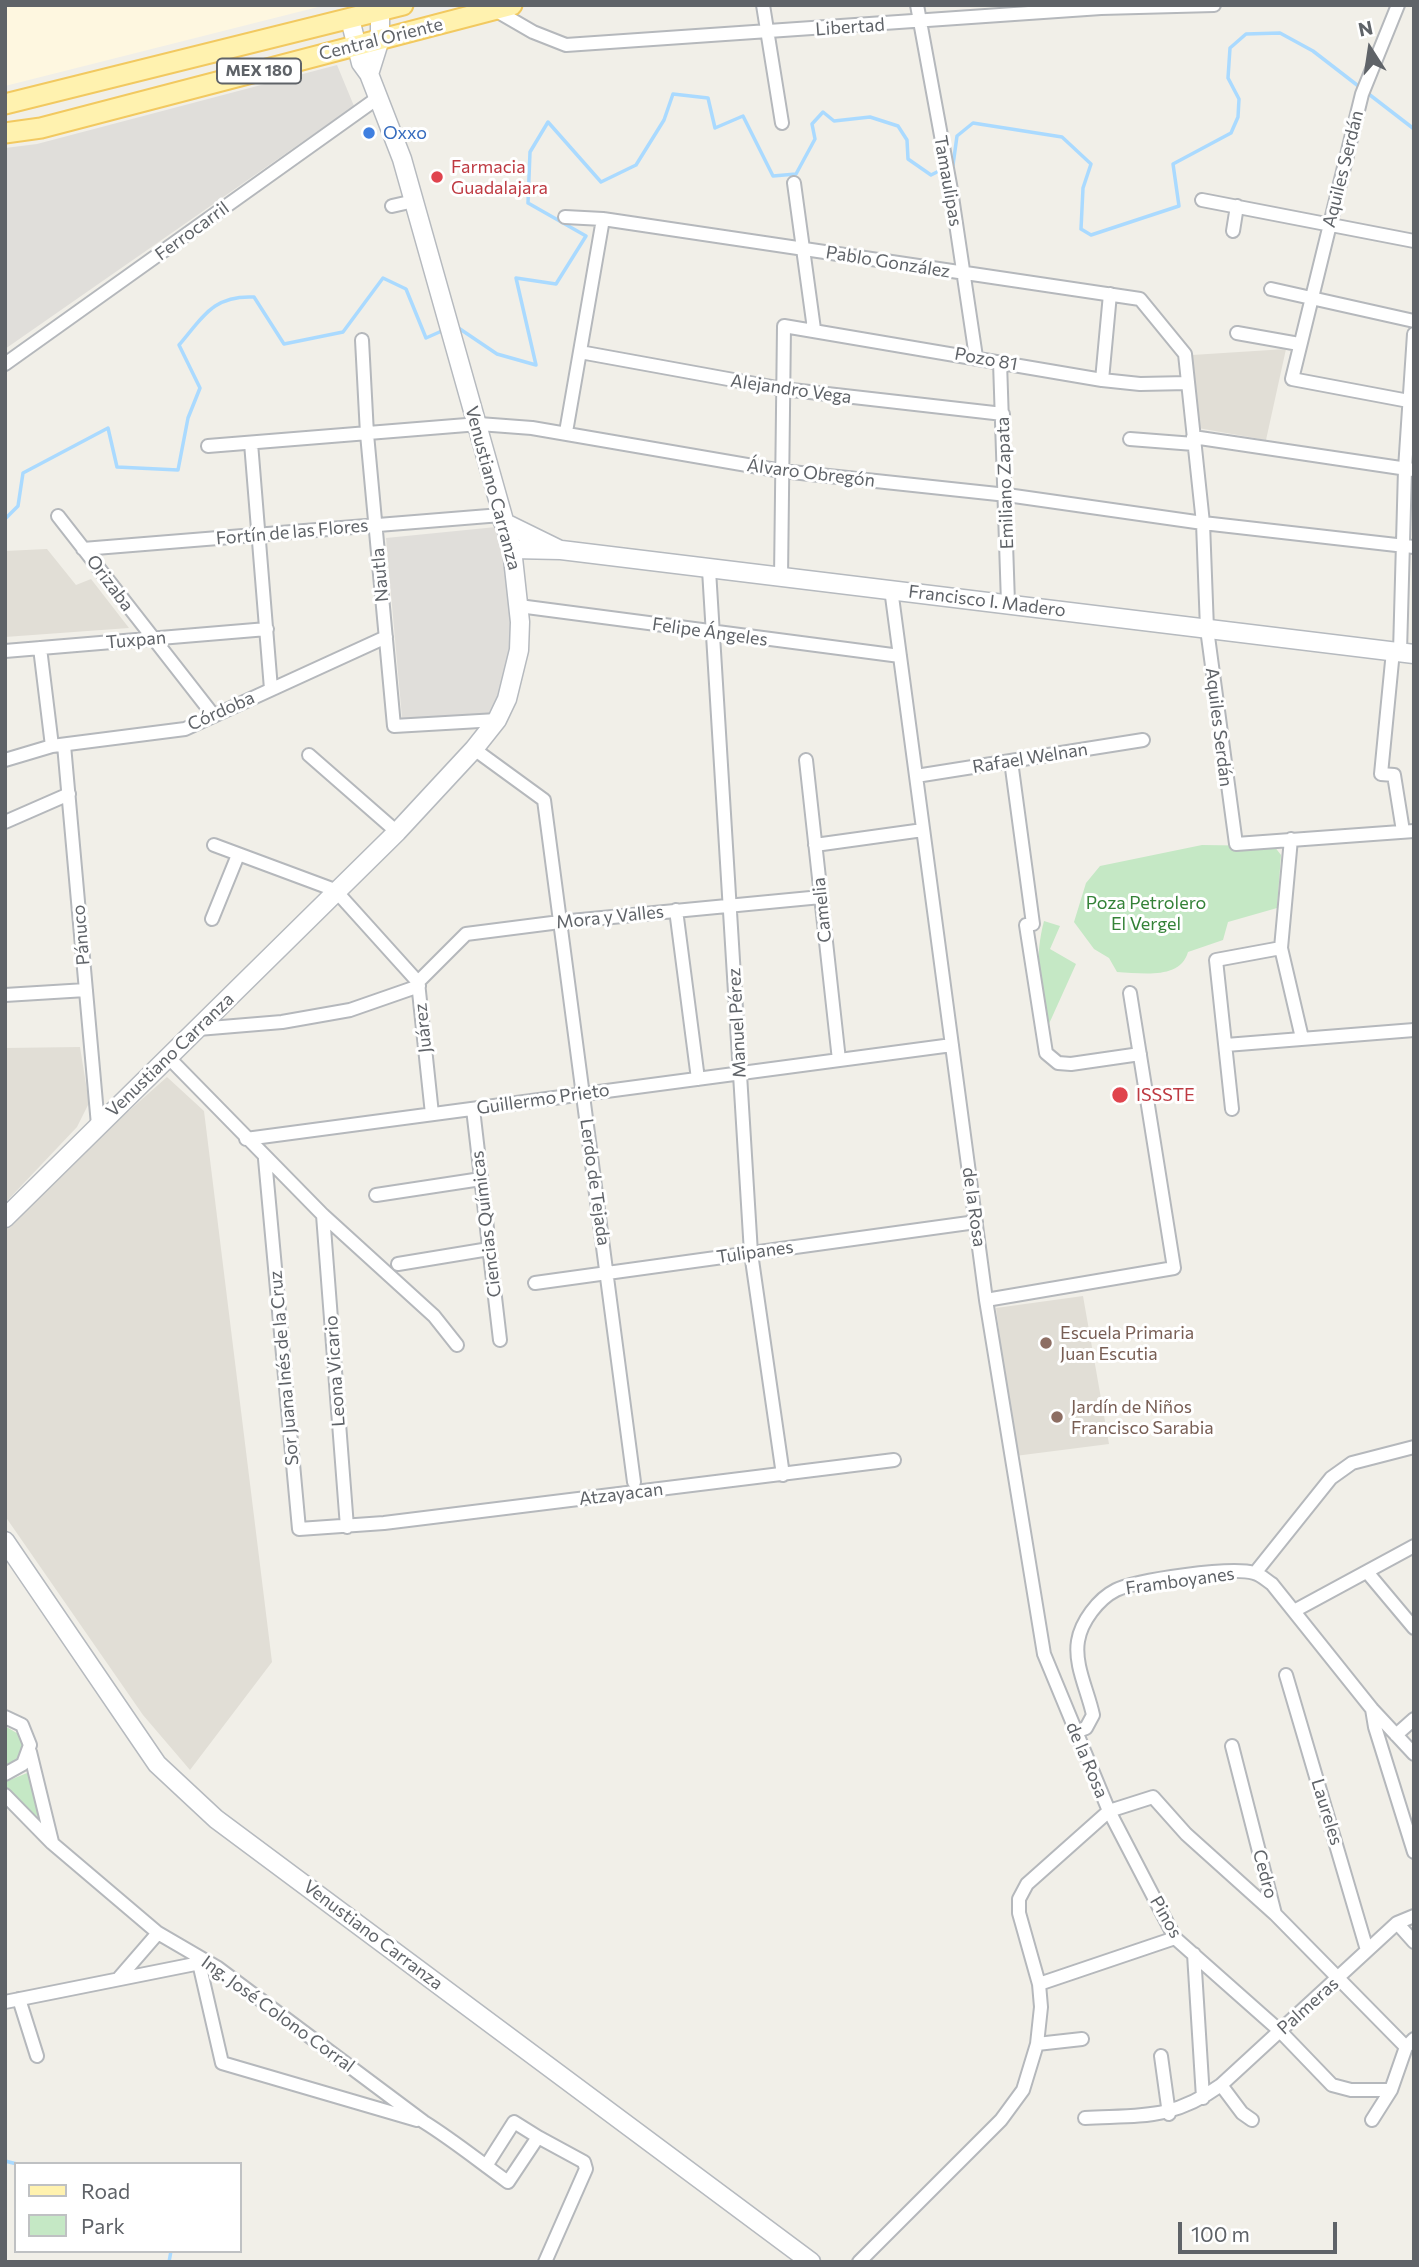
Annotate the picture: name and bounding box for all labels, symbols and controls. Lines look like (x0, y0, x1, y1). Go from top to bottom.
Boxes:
street label: Central Oriente (317, 13, 445, 65)
street label: Libertad (815, 14, 885, 40)
north arrow (1335, 14, 1405, 84)
text: N (1356, 15, 1375, 41)
road number: MEX 180 (217, 58, 301, 83)
street label: Aquiles Serdán (1318, 108, 1368, 230)
place label: Oxxo (383, 122, 427, 144)
marker: Oxxo (361, 125, 377, 141)
street label: Tamaulipas (929, 134, 967, 228)
place label: Farmacia Guadalajara (451, 156, 548, 198)
marker: Farmacia Guadalajara (429, 169, 445, 185)
street label: Ferrocarril (151, 197, 233, 265)
street label: Pablo González (824, 242, 952, 282)
street label: Pozo 81 (953, 343, 1019, 375)
street label: Alejandro Vega (729, 370, 853, 408)
street label: Venustiano Carranza (461, 404, 525, 572)
street label: Emiliano Zapata (992, 416, 1018, 550)
street label: Álvaro Obregón (746, 454, 876, 492)
street label: Fortín de las Flores (215, 515, 369, 549)
street label: Nautla (367, 547, 393, 603)
street label: Orizaba (82, 551, 138, 615)
street label: Francisco I. Madero (907, 581, 1067, 621)
street label: Felipe Ángeles (651, 613, 769, 651)
street label: Tuxpan (105, 627, 167, 653)
street label: Aquiles Serdán (1201, 666, 1237, 788)
street label: Córdoba (184, 687, 258, 735)
street label: Rafael Welnan (971, 738, 1089, 778)
street label: Camelia (808, 876, 836, 944)
park label: Poza Petrolero El Vergel (1086, 892, 1206, 934)
street label: Mora y Valles (555, 901, 665, 933)
street label: Pánuco (68, 904, 94, 966)
street label: Manuel Pérez (723, 967, 751, 1079)
street label: Venustiano Carranza (102, 989, 238, 1121)
street label: Juárez (410, 1002, 436, 1054)
street label: Guillermo Prieto (475, 1079, 611, 1119)
place label: ISSSTE (1136, 1084, 1195, 1106)
marker: ISSSTE (1110, 1085, 1130, 1105)
street label: Lerdo de Tejada (575, 1117, 615, 1247)
street label: Ciencias Químicas (466, 1149, 506, 1299)
street label: de la Rosa (958, 1166, 990, 1248)
street label: Tulipanes (715, 1236, 795, 1268)
street label: Sor Juana Inés de la Cruz (265, 1270, 303, 1466)
street label: Leona Vicario (320, 1315, 350, 1427)
place label: Escuela Primaria Juan Escutia (1060, 1322, 1194, 1364)
marker: Escuela Primaria Juan Escutia (1038, 1335, 1054, 1351)
place label: Jardín de Niños Francisco Sarabia (1071, 1396, 1214, 1438)
marker: Jardín de Niños Francisco Sarabia (1049, 1409, 1065, 1425)
street label: Atzayacan (578, 1478, 664, 1510)
street label: Framboyanes (1124, 1563, 1236, 1599)
street label: de la Rosa (1061, 1719, 1113, 1801)
street label: Laureles (1307, 1776, 1347, 1848)
street label: Cedro (1248, 1847, 1282, 1901)
street label: Venustiano Carranza (299, 1876, 447, 1994)
street label: Pinos (1145, 1892, 1187, 1942)
street label: Ing. José Colono Corral (197, 1951, 359, 2077)
street label: Palmeras (1273, 1973, 1343, 2039)
legend (14, 2162, 242, 2253)
text: Road (81, 2178, 130, 2203)
scale bar (1181, 2208, 1340, 2252)
text: Park (81, 2213, 125, 2238)
text: 100 m (1191, 2221, 1250, 2246)

